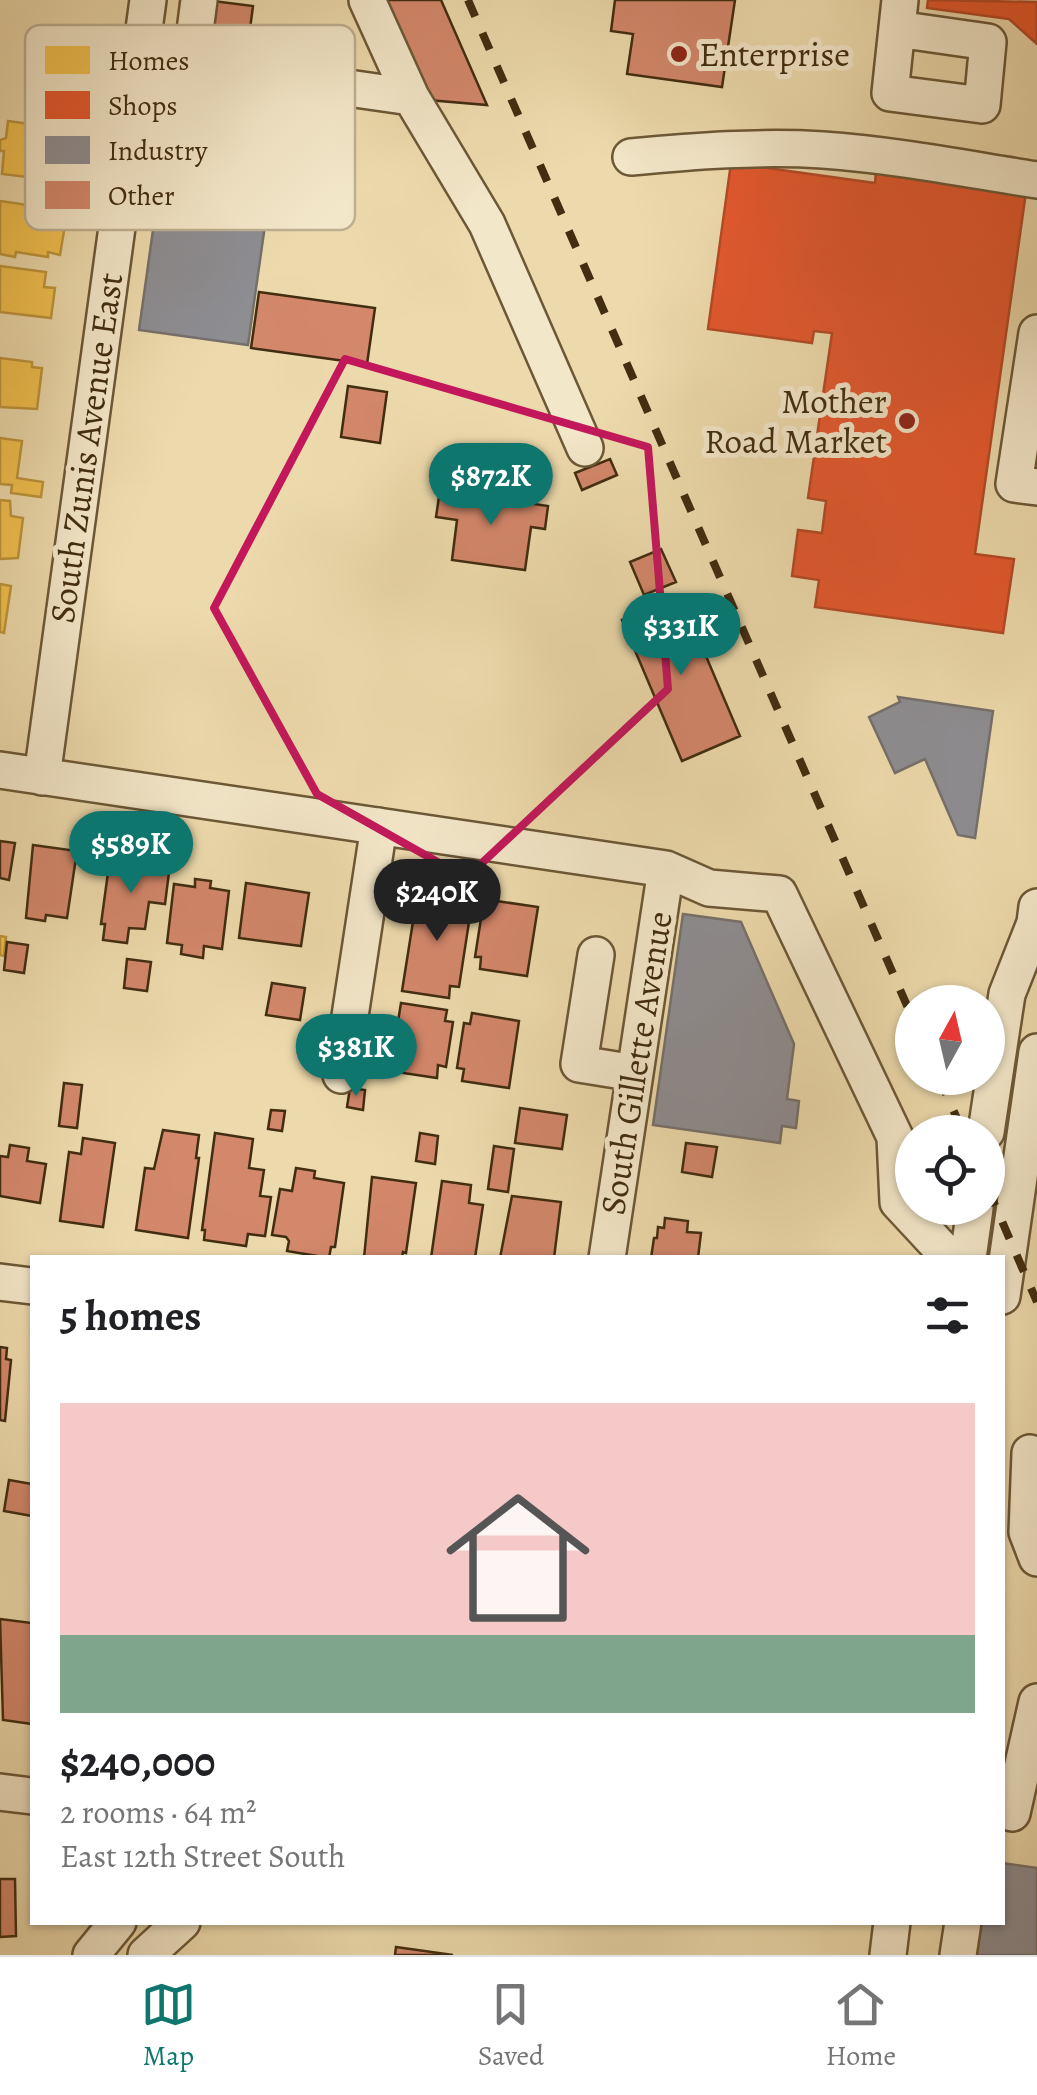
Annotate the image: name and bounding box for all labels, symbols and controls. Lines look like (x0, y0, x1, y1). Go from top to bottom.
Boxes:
legend (25, 25, 355, 230)
place label: Enterprise (699, 30, 850, 78)
text: Homes (108, 42, 190, 80)
marker: Enterprise (668, 43, 690, 65)
text: Shops (108, 87, 178, 125)
text: Industry (108, 132, 208, 170)
text: Other (108, 177, 175, 215)
street label: South Zunis Avenue East (38, 270, 134, 626)
place label: Mother Road Market (704, 377, 887, 465)
marker: Mother Road Market (896, 410, 918, 432)
pin: $872K (421, 443, 561, 528)
text: $872K (451, 453, 531, 497)
pin: $331K (611, 593, 751, 678)
text: $331K (644, 603, 718, 647)
pin: $589K (61, 811, 201, 896)
text: $589K (91, 821, 171, 865)
pin: $240K (367, 859, 507, 944)
text: $240K (396, 869, 478, 913)
street label: South Gillette Avenue (588, 908, 684, 1218)
north arrow (895, 985, 1005, 1095)
map controls (895, 985, 1005, 1225)
pin: $381K (286, 1014, 426, 1099)
text: $381K (318, 1024, 394, 1068)
button: locate (895, 1115, 1005, 1225)
text: 5 homes (60, 1287, 201, 1344)
icon: filters (920, 1288, 975, 1343)
icon: home (428, 1468, 608, 1648)
text: $240,000 (60, 1733, 215, 1790)
text: 2 rooms · 64 m² (60, 1790, 257, 1834)
text: East 12th Street South (60, 1834, 345, 1878)
tab: Map (141, 1977, 196, 2075)
tab: Saved (478, 1977, 544, 2075)
tab: Home (826, 1977, 896, 2075)

